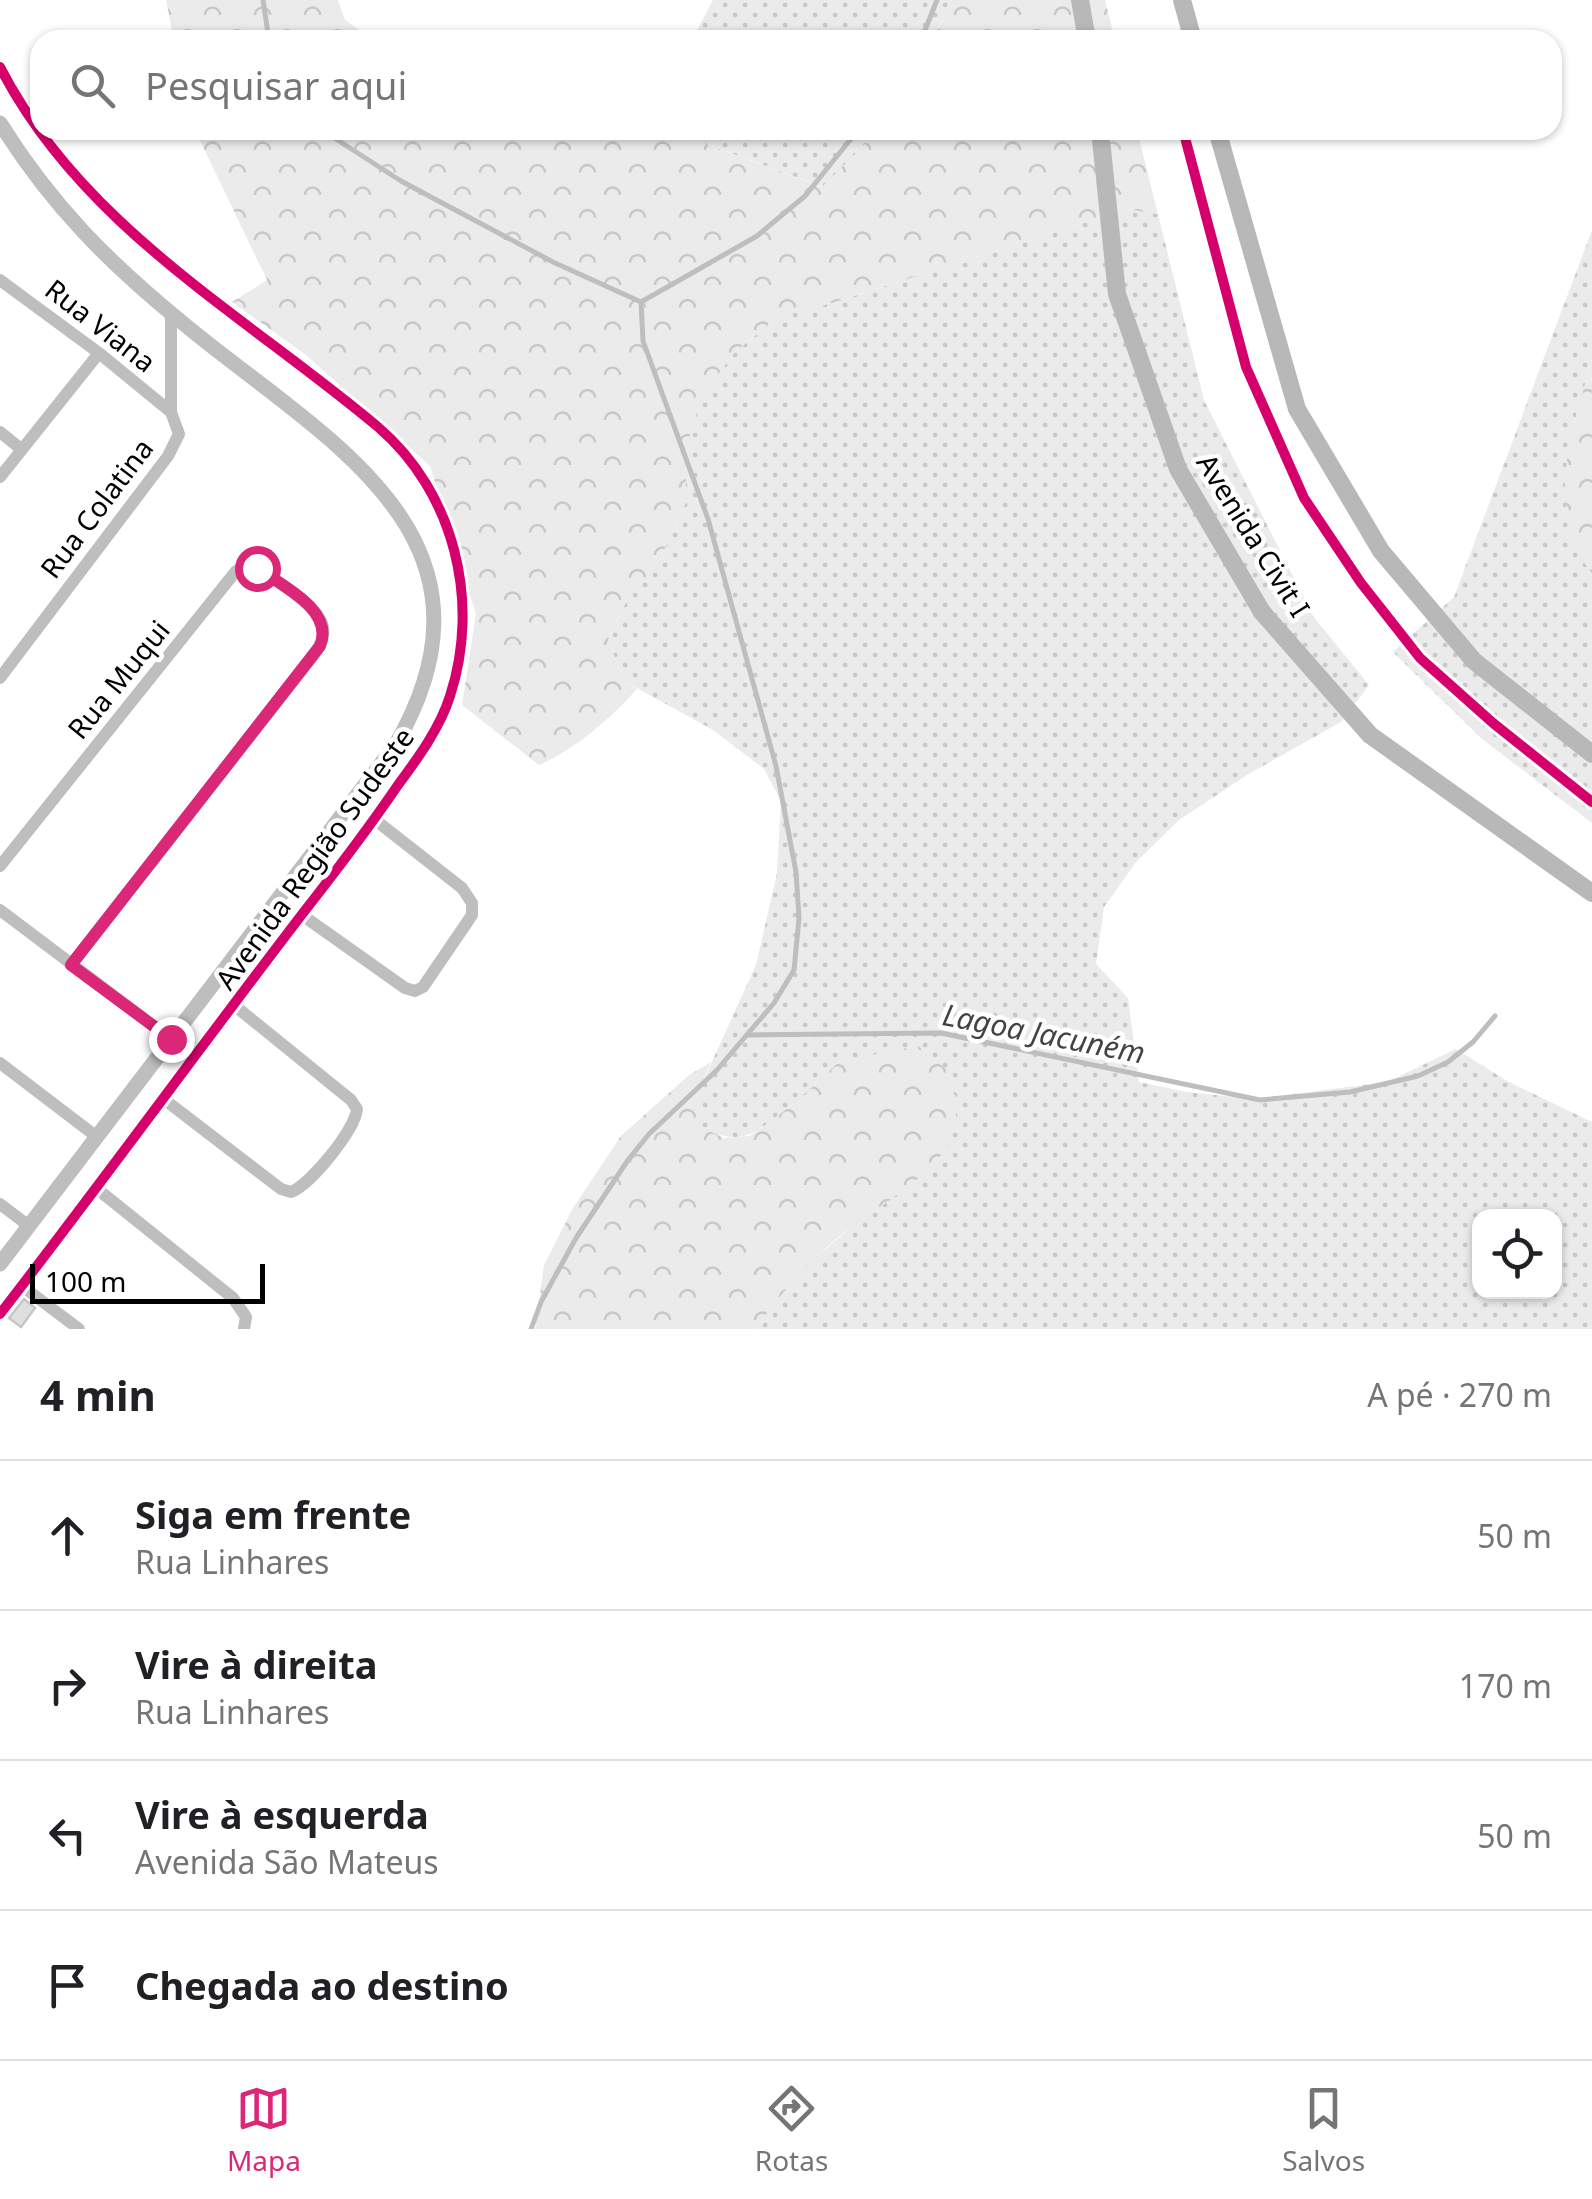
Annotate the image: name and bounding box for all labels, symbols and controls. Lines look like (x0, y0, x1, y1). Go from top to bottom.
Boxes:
search box (30, 30, 1562, 140)
icon: search (65, 58, 120, 113)
text: Pesquisar aqui (145, 59, 407, 111)
street label: Rua Viana (38, 270, 164, 380)
street label: Rua Colatina (31, 430, 161, 586)
street label: Avenida Civit I (1189, 446, 1319, 624)
route start (235, 546, 281, 592)
street label: Rua Muqui (58, 612, 178, 746)
street label: Avenida Região Sudeste (206, 719, 422, 997)
water label: Lagoa Jacuném (939, 993, 1149, 1073)
route end (149, 1017, 195, 1063)
map controls (1472, 1209, 1562, 1299)
button: locate (1472, 1209, 1562, 1299)
scale bar (30, 1259, 265, 1304)
text: 100 m (45, 1262, 127, 1300)
text: 4 min (40, 1366, 156, 1423)
text: A pé · 270 m (1367, 1373, 1552, 1416)
text: Siga em frente (135, 1488, 411, 1540)
icon: ahead (40, 1508, 95, 1563)
text: 50 m (1477, 1514, 1552, 1557)
text: Rua Linhares (135, 1540, 329, 1583)
text: Vire à direita (135, 1638, 377, 1690)
icon: right (40, 1658, 95, 1713)
text: 170 m (1459, 1664, 1552, 1707)
text: Rua Linhares (135, 1690, 329, 1733)
text: Vire à esquerda (135, 1788, 429, 1840)
icon: left (40, 1808, 95, 1863)
text: 50 m (1477, 1814, 1552, 1857)
text: Avenida São Mateus (135, 1840, 439, 1883)
icon: arrive (40, 1958, 95, 2013)
text: Chegada ao destino (135, 1959, 509, 2011)
tab: Mapa (227, 2081, 301, 2179)
tab: Rotas (755, 2081, 828, 2179)
tab: Salvos (1282, 2081, 1365, 2179)

